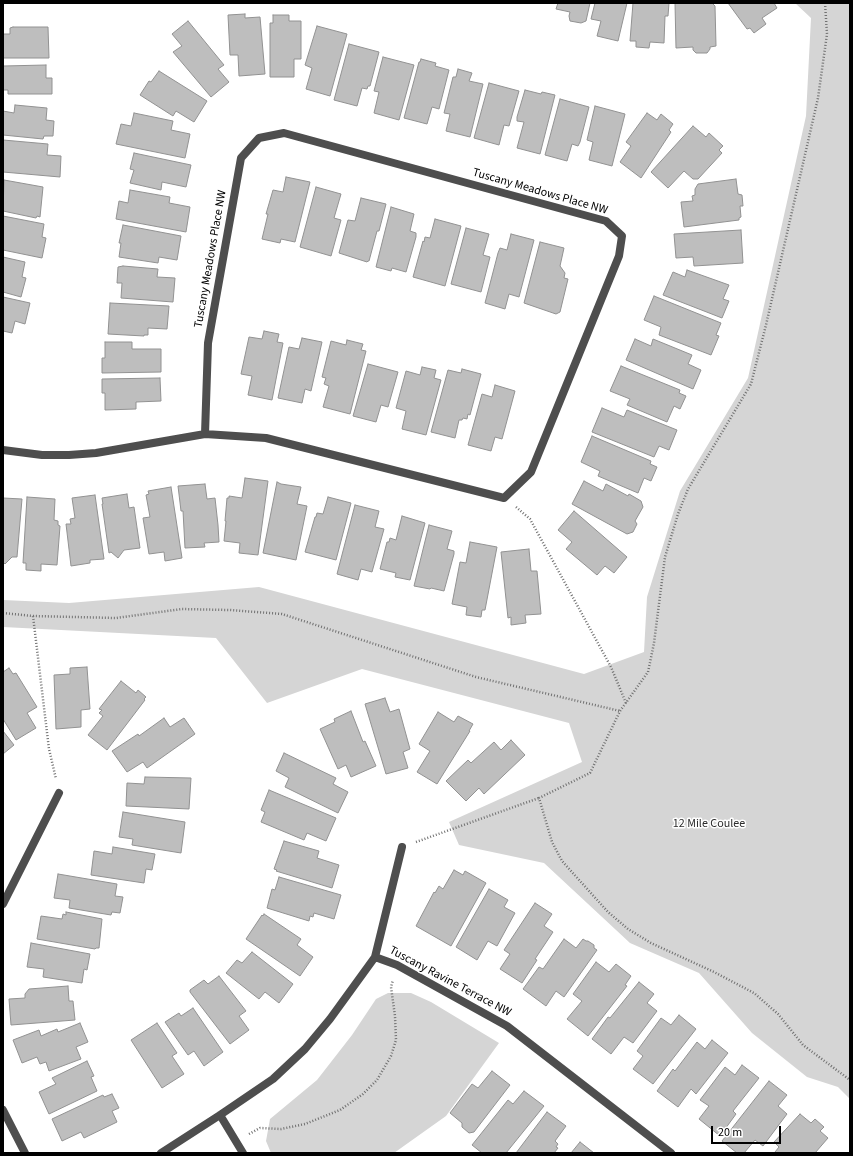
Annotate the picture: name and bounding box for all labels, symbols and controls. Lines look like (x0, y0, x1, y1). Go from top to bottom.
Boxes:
street label: Tuscany Meadows Place NW (471, 166, 609, 218)
street label: Tuscany Meadows Place NW (192, 189, 230, 329)
park label: 12 Mile Coulee (673, 817, 745, 831)
street label: Tuscany Ravine Terrace NW (387, 944, 513, 1020)
scale bar (713, 1118, 783, 1144)
text: 20 m (718, 1124, 742, 1141)

